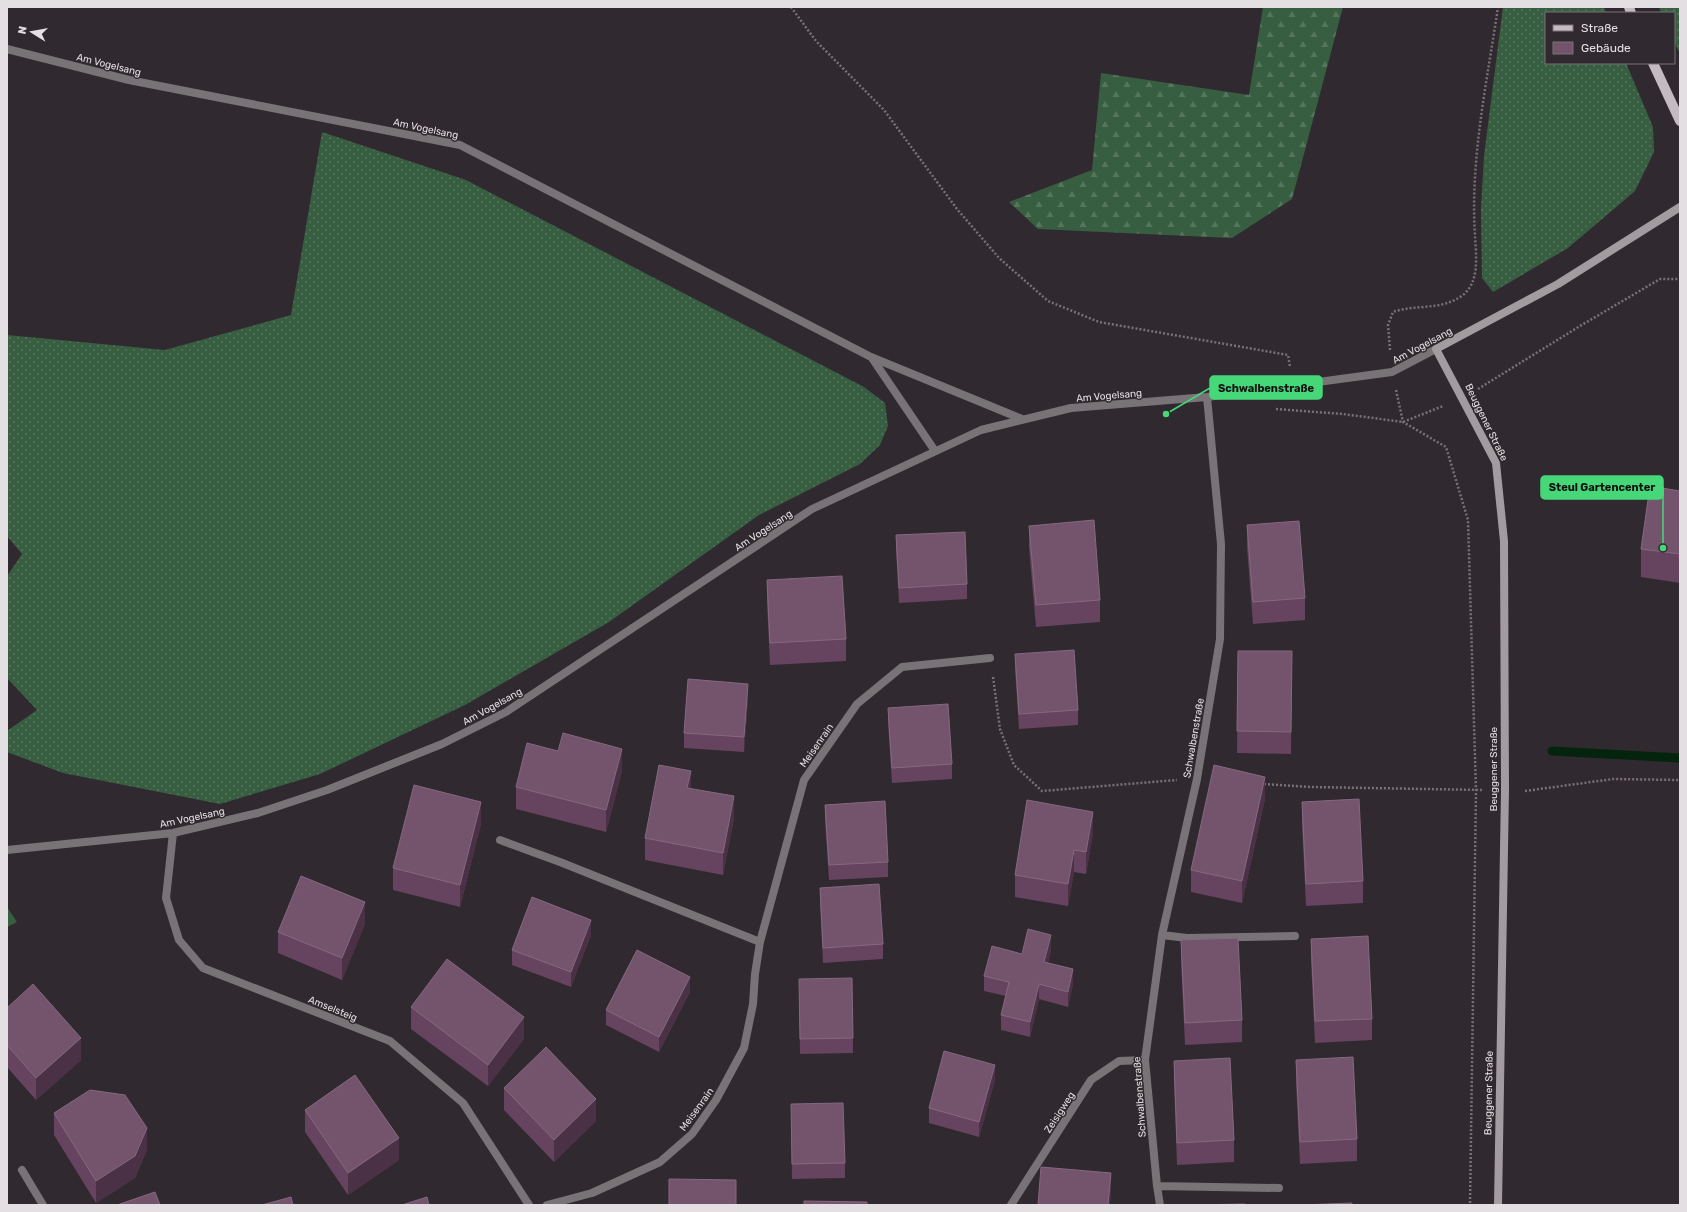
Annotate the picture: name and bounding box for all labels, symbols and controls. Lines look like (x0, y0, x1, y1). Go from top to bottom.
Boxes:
north arrow (12, 12, 52, 52)
legend (1545, 12, 1675, 64)
text: Straße (1581, 21, 1618, 35)
text: N (16, 25, 30, 35)
text: Gebäude (1581, 41, 1631, 55)
street label: Am Vogelsang (75, 51, 142, 79)
street label: Am Vogelsang (392, 116, 459, 142)
street label: Am Vogelsang (1390, 325, 1455, 367)
callout: Schwalbenstraße (1210, 376, 1322, 399)
text: Schwalbenstraße (1218, 382, 1315, 395)
street label: Beuggener Straße (1462, 382, 1510, 463)
street label: Am Vogelsang (1076, 387, 1143, 405)
callout: Steul Gartencenter (1541, 476, 1663, 499)
text: Steul Gartencenter (1549, 481, 1655, 494)
street label: Am Vogelsang (733, 508, 795, 554)
street label: Am Vogelsang (461, 686, 524, 728)
street label: Schwalbenstraße (1181, 697, 1207, 779)
street label: Meisenrain (797, 721, 836, 770)
street label: Beuggener Straße (1488, 726, 1500, 811)
street label: Am Vogelsang (159, 805, 226, 831)
street label: Amselsteig (306, 994, 359, 1024)
street label: Beuggener Straße (1482, 1050, 1496, 1135)
street label: Schwalbenstraße (1131, 1056, 1149, 1138)
street label: Meisenrain (677, 1086, 716, 1134)
street label: Zeisigweg (1042, 1090, 1078, 1135)

